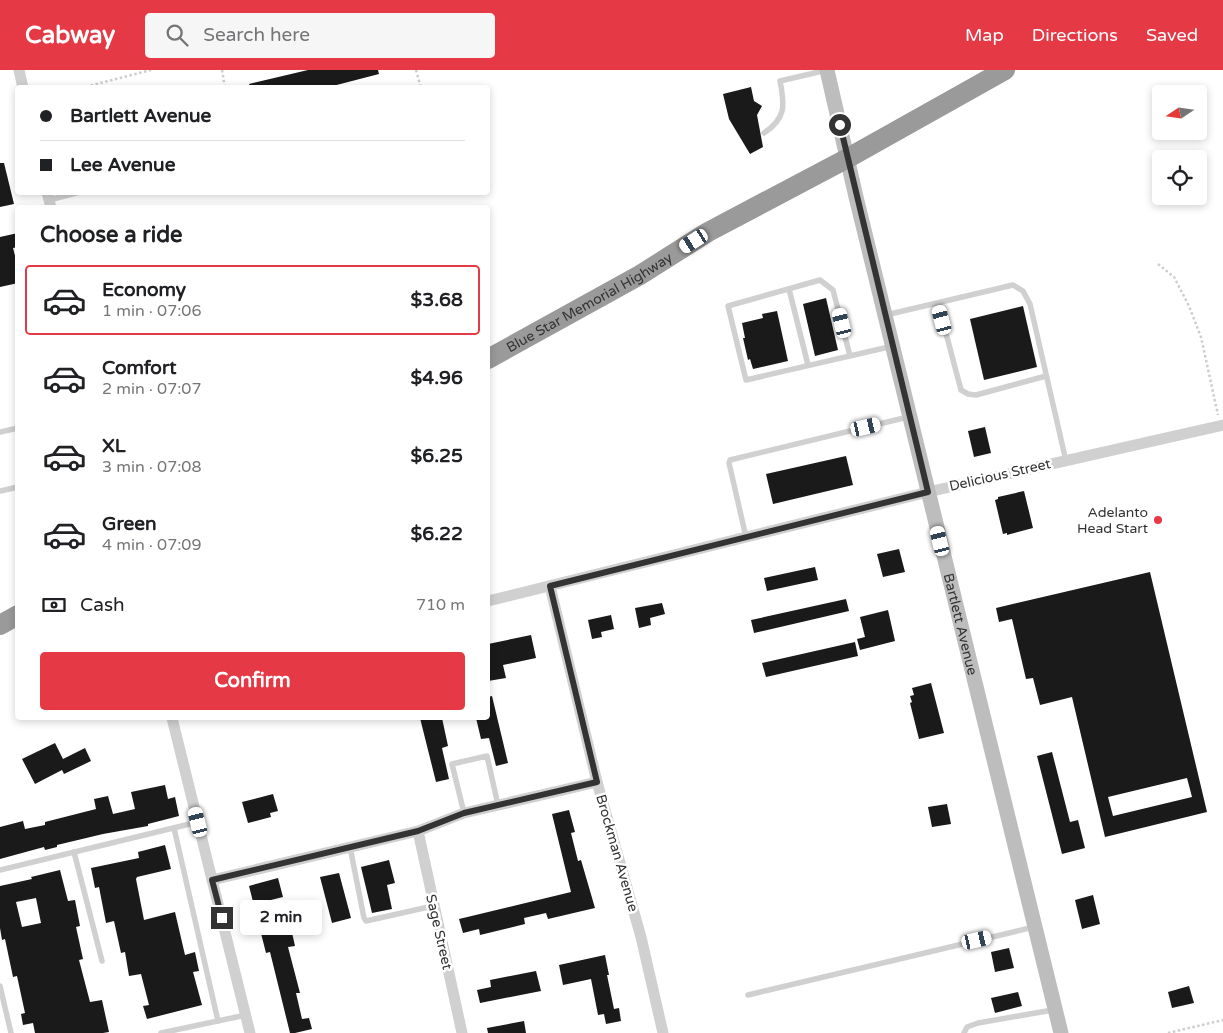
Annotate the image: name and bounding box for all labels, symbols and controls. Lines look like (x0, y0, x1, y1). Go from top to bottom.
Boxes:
search box (145, 13, 495, 58)
text: Cabway (25, 21, 115, 50)
icon: search (163, 21, 191, 49)
text: Search here (203, 24, 310, 46)
text: Map (965, 24, 1004, 46)
text: Directions (1032, 24, 1118, 46)
text: Saved (1146, 24, 1198, 46)
north arrow (1152, 85, 1208, 140)
map controls (1152, 85, 1207, 205)
text: Bartlett Avenue (70, 105, 211, 127)
route start (829, 114, 851, 136)
button: locate (1152, 150, 1207, 205)
text: Lee Avenue (70, 154, 175, 176)
text: Choose a ride (40, 222, 183, 248)
car (677, 227, 710, 255)
street label: Blue Star Memorial Highway (503, 248, 676, 356)
icon: car (42, 278, 87, 323)
text: Economy (102, 279, 186, 301)
text: $3.68 (411, 289, 463, 311)
text: 1 min · 07:06 (102, 301, 201, 321)
car (930, 304, 953, 336)
car (831, 307, 852, 339)
icon: car (42, 356, 87, 401)
text: Comfort (102, 357, 176, 379)
text: $4.96 (411, 367, 463, 389)
text: 2 min · 07:07 (102, 379, 201, 399)
car (849, 416, 882, 438)
icon: car (42, 434, 87, 479)
text: XL (102, 435, 126, 457)
text: $6.25 (411, 445, 463, 467)
street label: Delicious Street (948, 455, 1053, 495)
text: 3 min · 07:08 (102, 457, 201, 477)
place label: Adelanto Head Start (1077, 504, 1149, 537)
icon: car (42, 512, 87, 557)
text: Green (102, 513, 156, 535)
marker: Adelanto Head Start (1152, 514, 1164, 526)
text: $6.22 (411, 523, 463, 545)
car (929, 525, 950, 557)
text: 4 min · 07:09 (102, 535, 201, 555)
street label: Bartlett Avenue (940, 571, 981, 677)
icon: cash (40, 591, 68, 619)
text: Cash (80, 594, 125, 616)
text: 710 m (416, 595, 465, 615)
button: Confirm (40, 652, 465, 710)
street label: Brockman Avenue (592, 792, 642, 914)
car (187, 806, 208, 838)
street label: Sage Street (422, 893, 456, 972)
callout: 2 min (240, 900, 322, 936)
route end (211, 907, 233, 929)
text: 2 min (260, 907, 302, 927)
car (960, 929, 993, 951)

